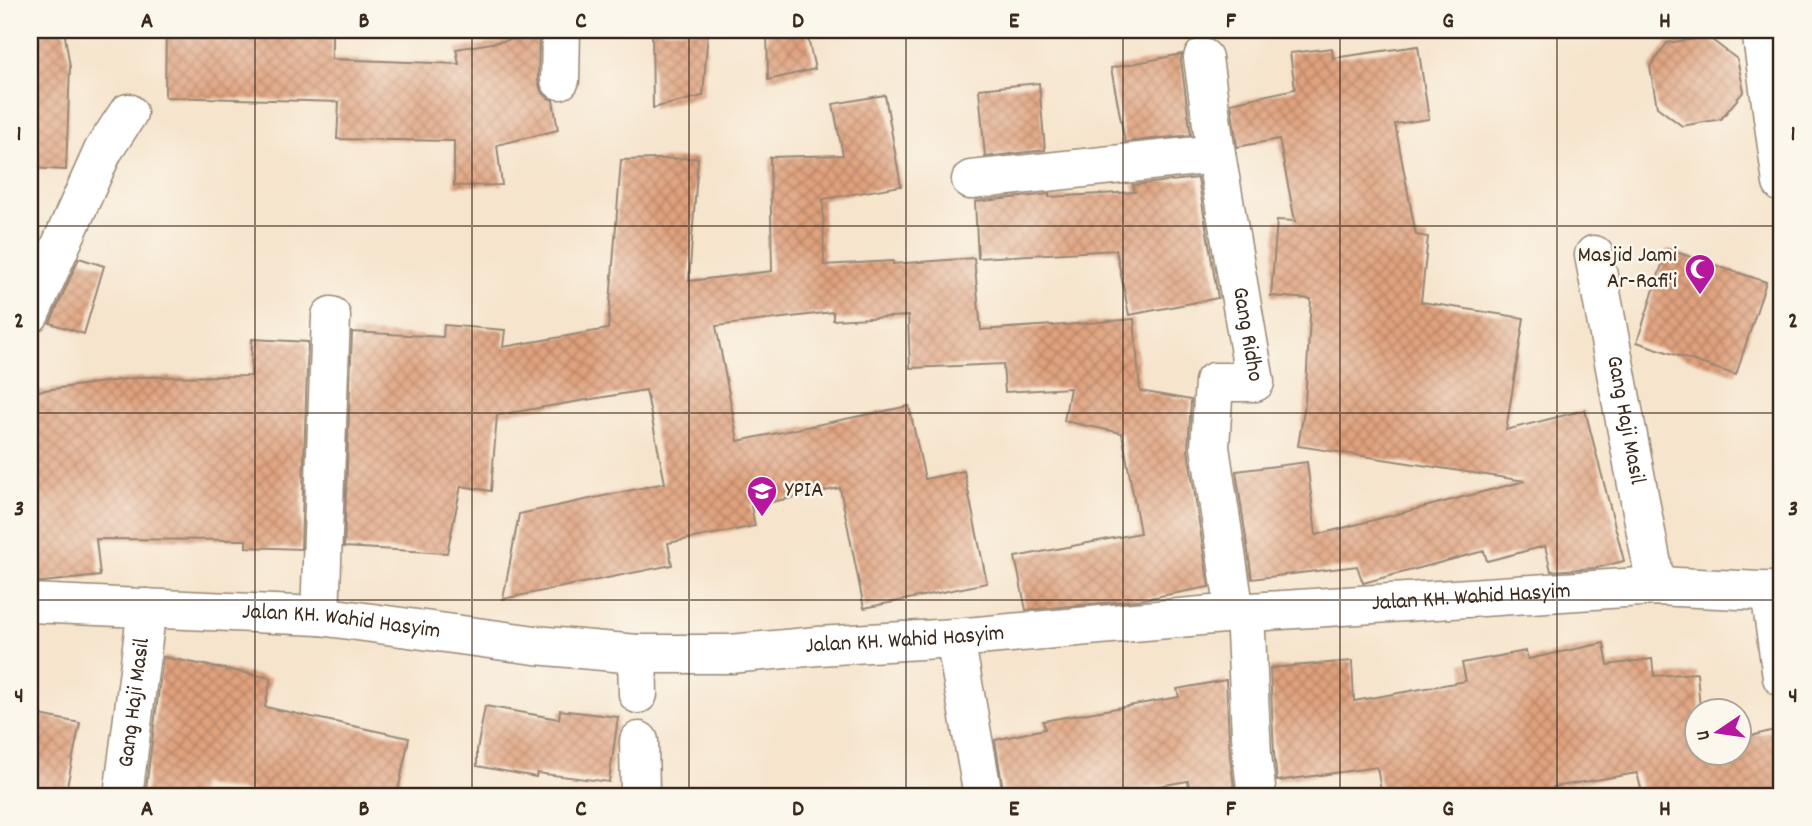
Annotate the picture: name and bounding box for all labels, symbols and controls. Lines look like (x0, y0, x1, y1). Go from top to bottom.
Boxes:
text: A (141, 6, 153, 39)
text: B (359, 6, 370, 39)
text: C (575, 6, 587, 39)
text: D (792, 6, 804, 39)
text: E (1009, 6, 1020, 39)
text: F (1226, 6, 1237, 39)
text: G (1442, 6, 1454, 39)
text: H (1659, 6, 1671, 39)
text: 1 (16, 119, 22, 152)
text: 1 (1790, 119, 1796, 152)
place label: Masjid Jami Ar-Rafi'i (1578, 240, 1677, 299)
mosque icon: Masjid Jami Ar-Rafi'i (1683, 252, 1717, 296)
street label: Gang Ridho (1223, 285, 1271, 384)
text: 2 (14, 306, 24, 339)
text: 2 (1788, 306, 1798, 339)
street label: Gang Haji Masil (1597, 353, 1653, 488)
school or university icon: YPIA (745, 474, 779, 518)
place label: YPIA (785, 475, 824, 508)
text: 3 (14, 494, 24, 527)
text: 3 (1788, 494, 1798, 527)
street label: Jalan KH. Wahid Hasyim (1371, 575, 1572, 621)
street label: Jalan KH. Wahid Hasyim (241, 596, 443, 649)
street label: Jalan KH. Wahid Hasyim (804, 617, 1006, 664)
street label: Gang Haji Masil (110, 636, 160, 769)
text: 4 (14, 681, 24, 714)
text: 4 (1788, 681, 1798, 714)
north arrow (1682, 696, 1752, 766)
text: U (1691, 728, 1719, 743)
text: A (141, 794, 153, 826)
text: B (359, 794, 370, 826)
text: C (575, 794, 587, 826)
text: D (792, 794, 804, 826)
text: E (1009, 794, 1020, 826)
text: F (1226, 794, 1237, 826)
text: G (1442, 794, 1454, 826)
text: H (1659, 794, 1671, 826)

